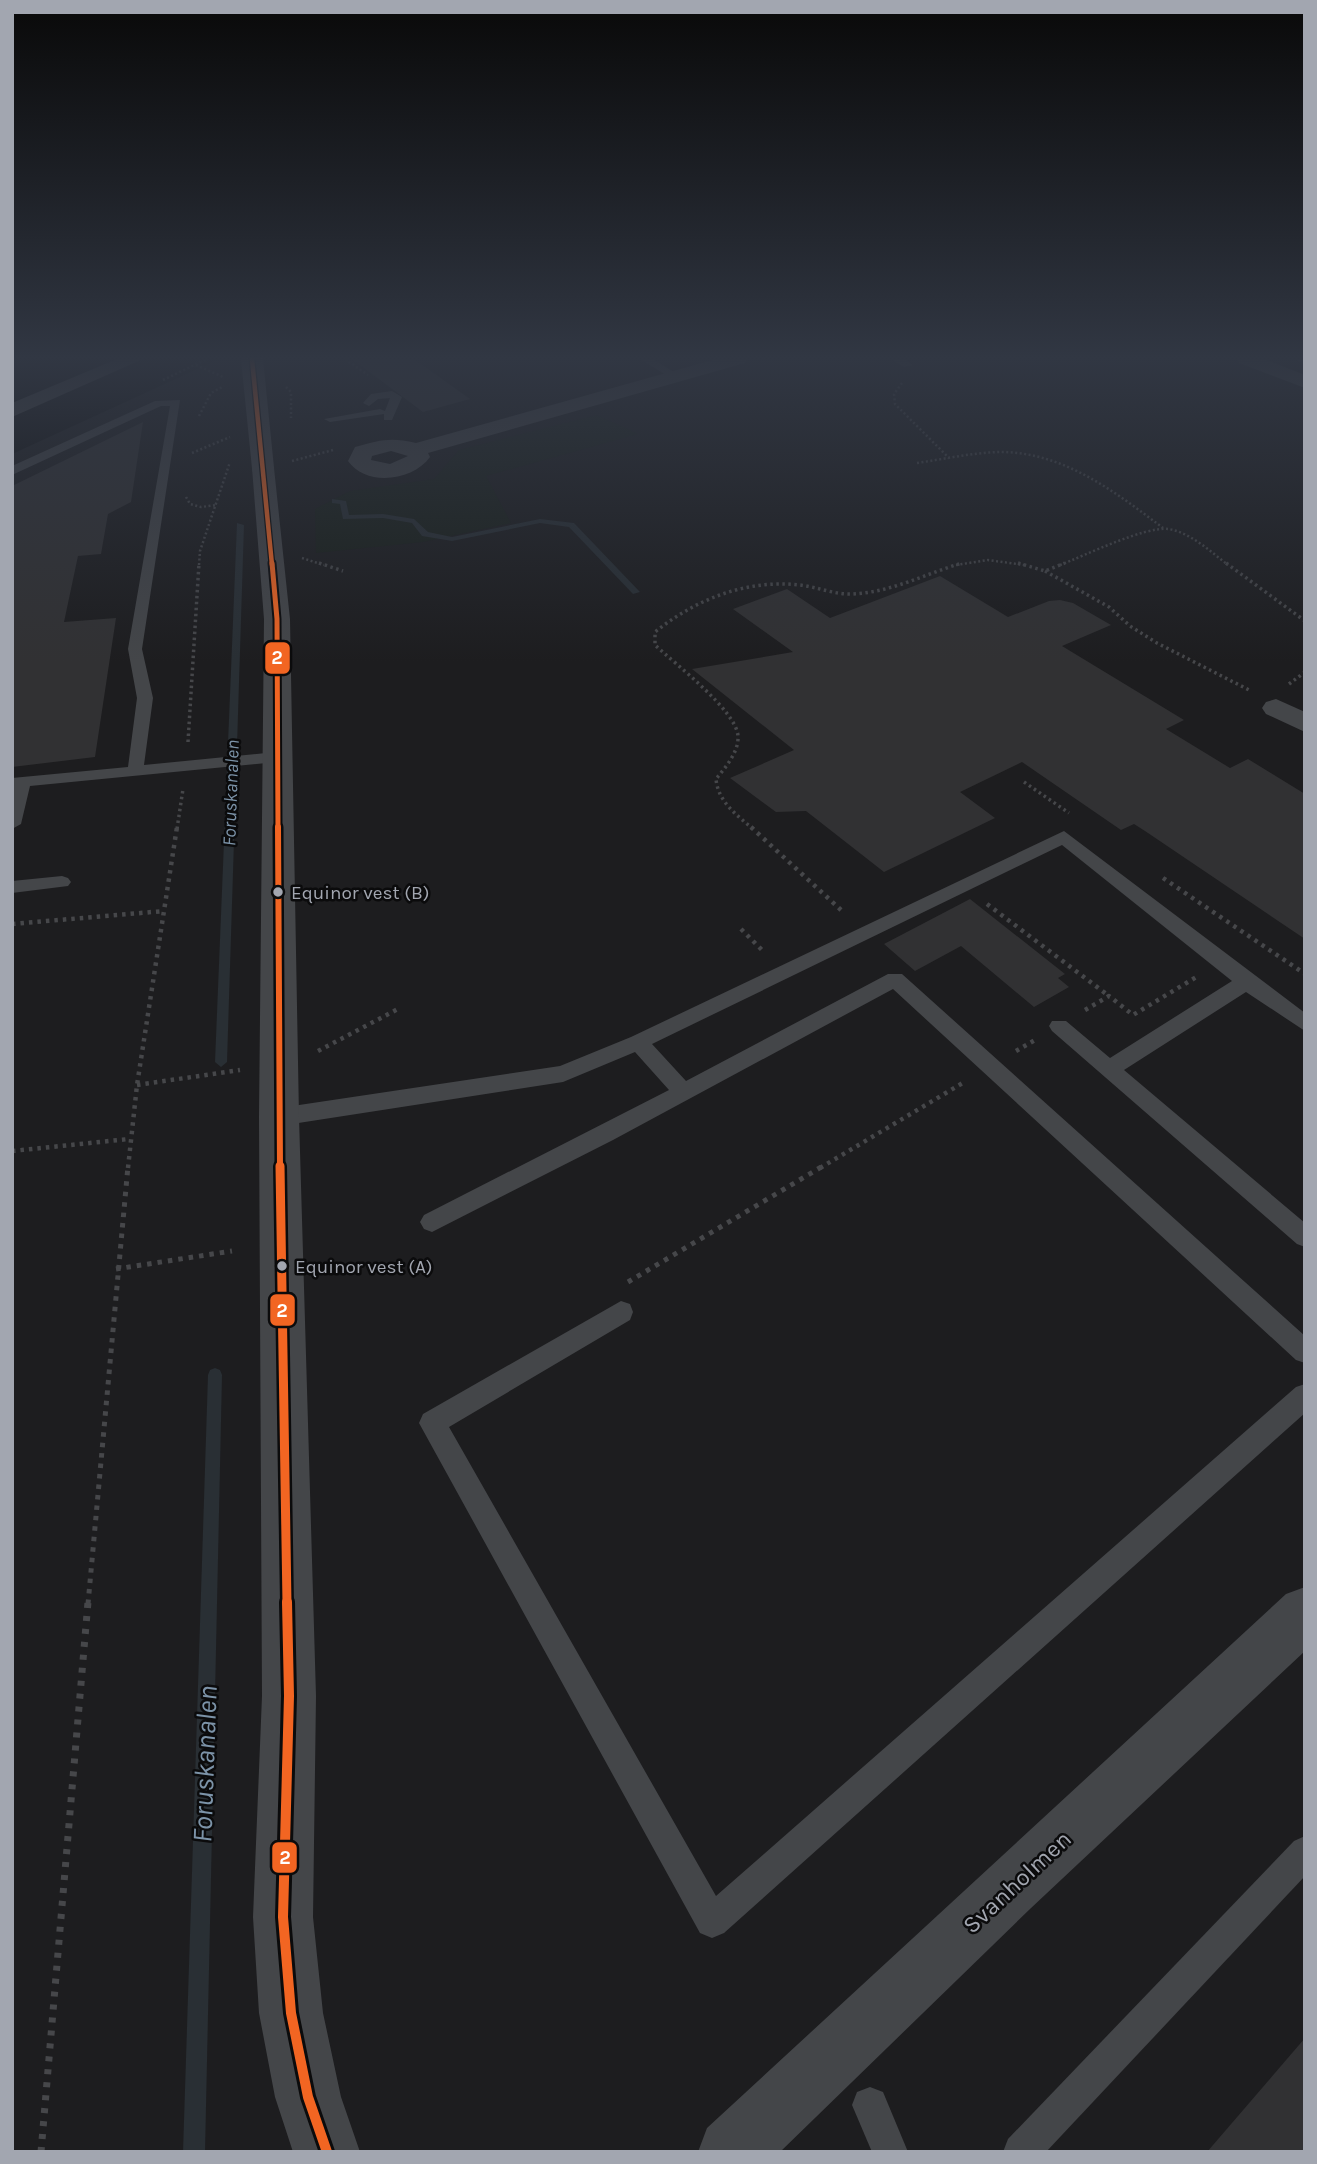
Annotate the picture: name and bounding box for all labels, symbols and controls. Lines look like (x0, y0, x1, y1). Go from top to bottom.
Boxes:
line badge: 2 (264, 641, 291, 675)
text: 2 (271, 647, 283, 669)
water label: Foruskanalen (218, 739, 244, 847)
place label: Equinor vest (B) (291, 882, 429, 904)
marker: Equinor vest (B) (271, 885, 285, 899)
place label: Equinor vest (A) (295, 1256, 433, 1278)
marker: Equinor vest (A) (275, 1259, 289, 1273)
line badge: 2 (269, 1293, 296, 1327)
text: 2 (276, 1300, 288, 1322)
water label: Foruskanalen (185, 1685, 224, 1843)
street label: Svanholmen (957, 1825, 1077, 1939)
line badge: 2 (271, 1841, 298, 1874)
text: 2 (279, 1847, 291, 1869)

